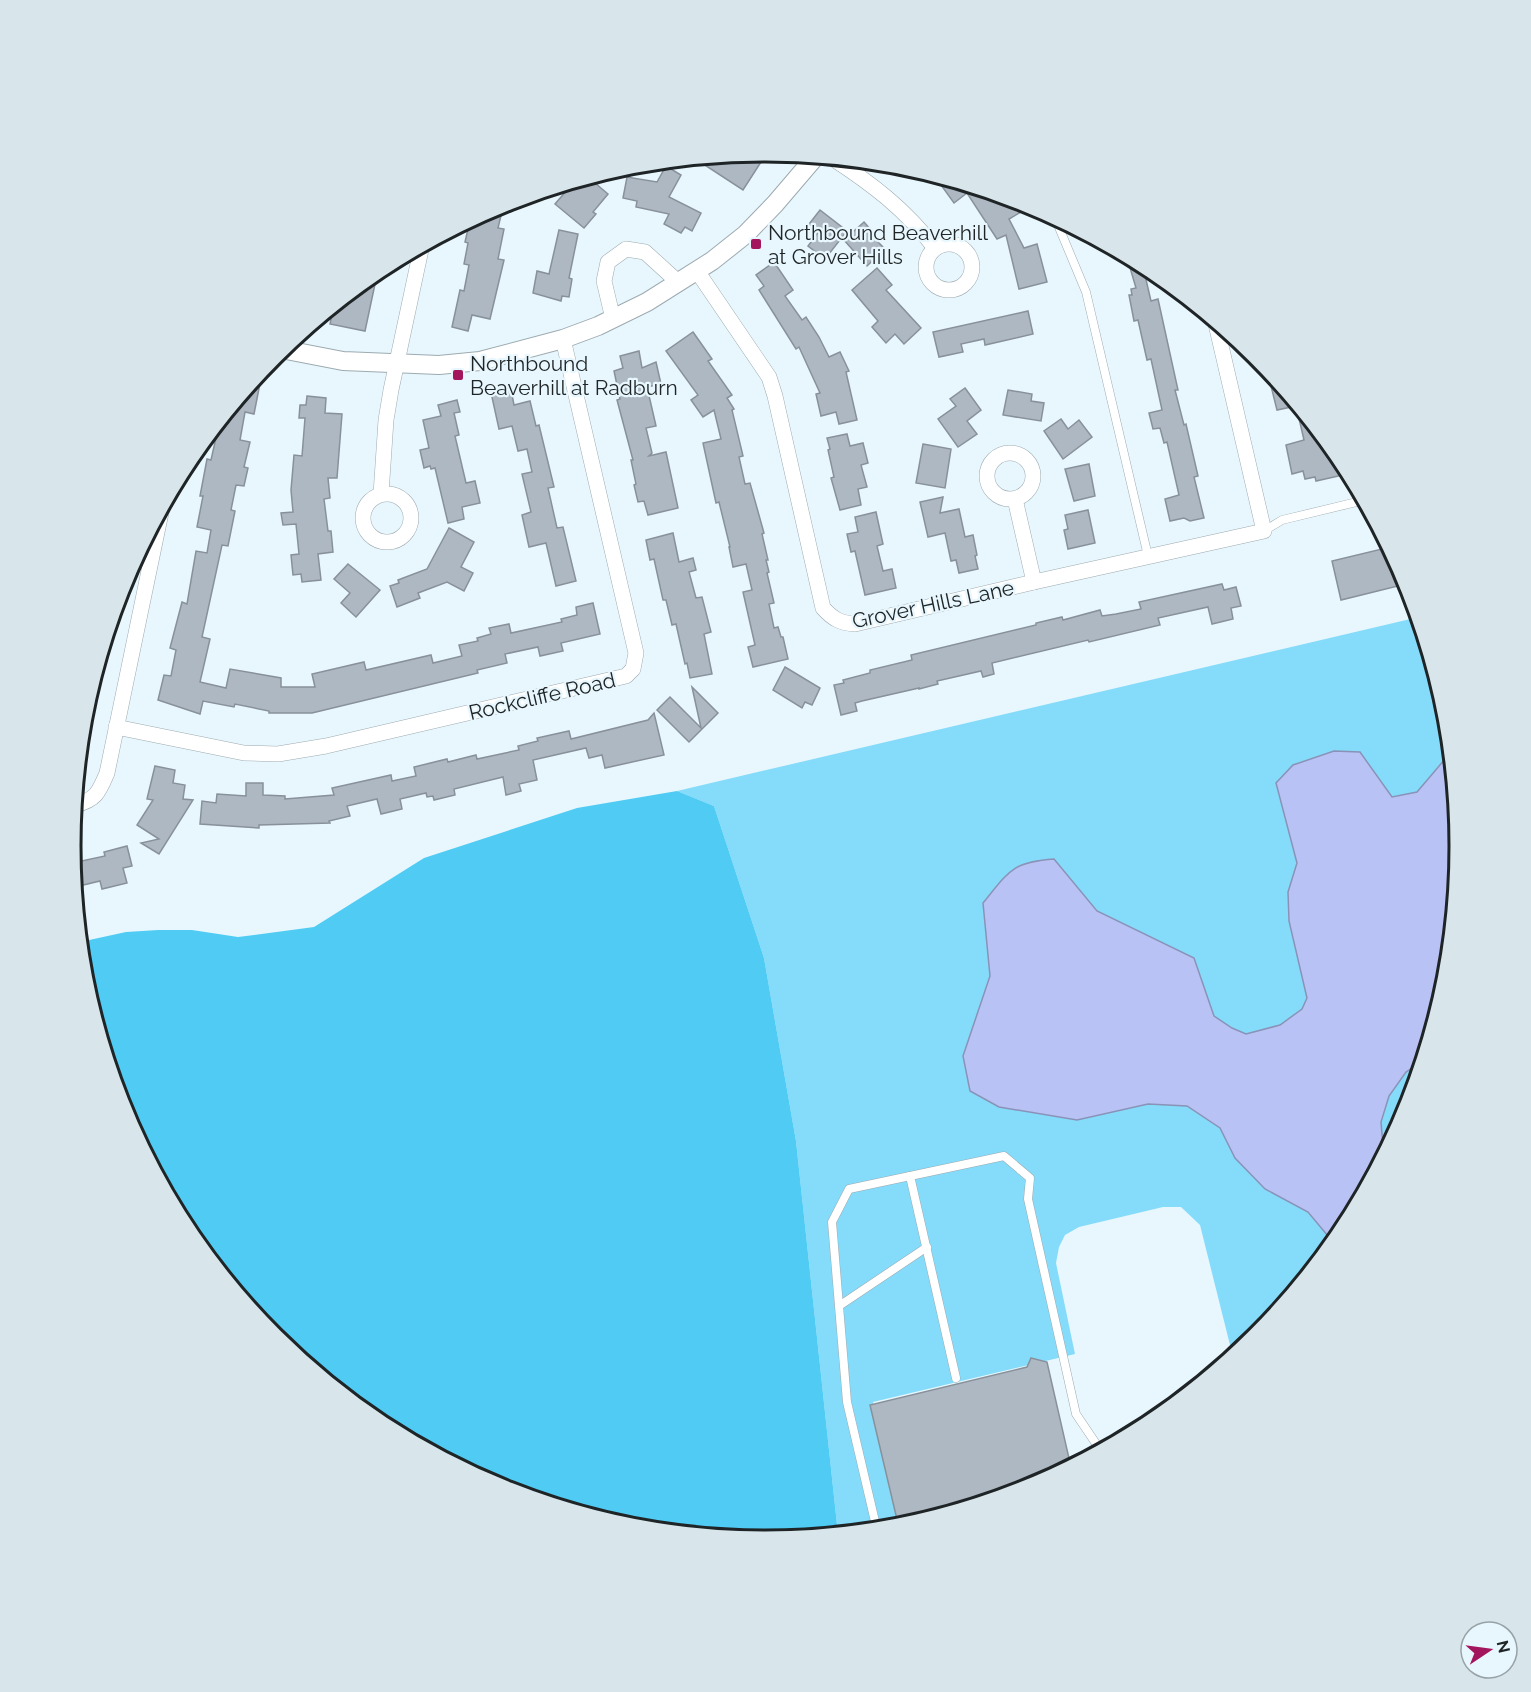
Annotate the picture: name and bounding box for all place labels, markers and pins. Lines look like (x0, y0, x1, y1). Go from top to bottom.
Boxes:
place label: Northbound Beaverhill at Grover Hills (768, 220, 988, 269)
marker: Northbound Beaverhill at Grover Hills (749, 237, 763, 251)
place label: Northbound Beaverhill at Radburn (470, 351, 678, 400)
marker: Northbound Beaverhill at Radburn (451, 368, 465, 382)

